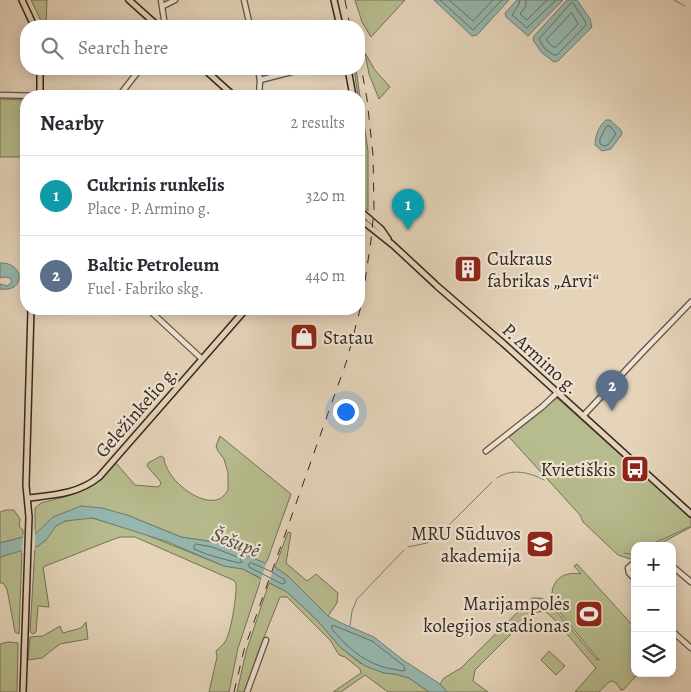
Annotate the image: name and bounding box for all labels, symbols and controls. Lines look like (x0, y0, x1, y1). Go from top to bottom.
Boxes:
search box (20, 20, 365, 75)
icon: search (38, 34, 66, 62)
text: Search here (78, 35, 168, 61)
text: Nearby (40, 109, 103, 137)
text: 2 results (290, 112, 345, 134)
text: Cukrinis runkelis (87, 172, 225, 198)
text: 1 (53, 185, 59, 207)
text: 320 m (306, 185, 345, 207)
pin: 1 (392, 189, 424, 230)
text: Place · P. Armino g. (87, 198, 211, 220)
place label: Cukraus fabrikas „Arvi“ (487, 246, 599, 294)
text: Baltic Petroleum (87, 252, 219, 278)
building icon: Cukraus fabrikas „Arvi“ (453, 254, 483, 284)
text: 2 (52, 265, 60, 287)
text: 440 m (305, 265, 345, 287)
text: Fuel · Fabriko skg. (87, 278, 204, 300)
street label: P. Armino g. (496, 317, 584, 400)
shop icon: Statau (289, 322, 319, 352)
place label: Statau (323, 325, 374, 351)
street label: Geležinkelio g. (89, 360, 184, 463)
pin: 2 (596, 370, 628, 411)
your location (333, 399, 359, 425)
bus stop icon: Kvietiškis (620, 454, 650, 484)
place label: Kvietiškis (541, 457, 616, 483)
water label: Šešupė (208, 521, 264, 564)
place label: MRU Sūduvos akademija (411, 521, 521, 569)
school or university icon: MRU Sūduvos akademija (525, 529, 555, 559)
map controls (631, 542, 676, 677)
button: + (631, 542, 676, 587)
button: − (631, 587, 676, 632)
place label: Marijampolės kolegijos stadionas (423, 591, 570, 639)
sports icon: Marijampolės kolegijos stadionas (574, 599, 604, 629)
button: layers (631, 632, 676, 677)

